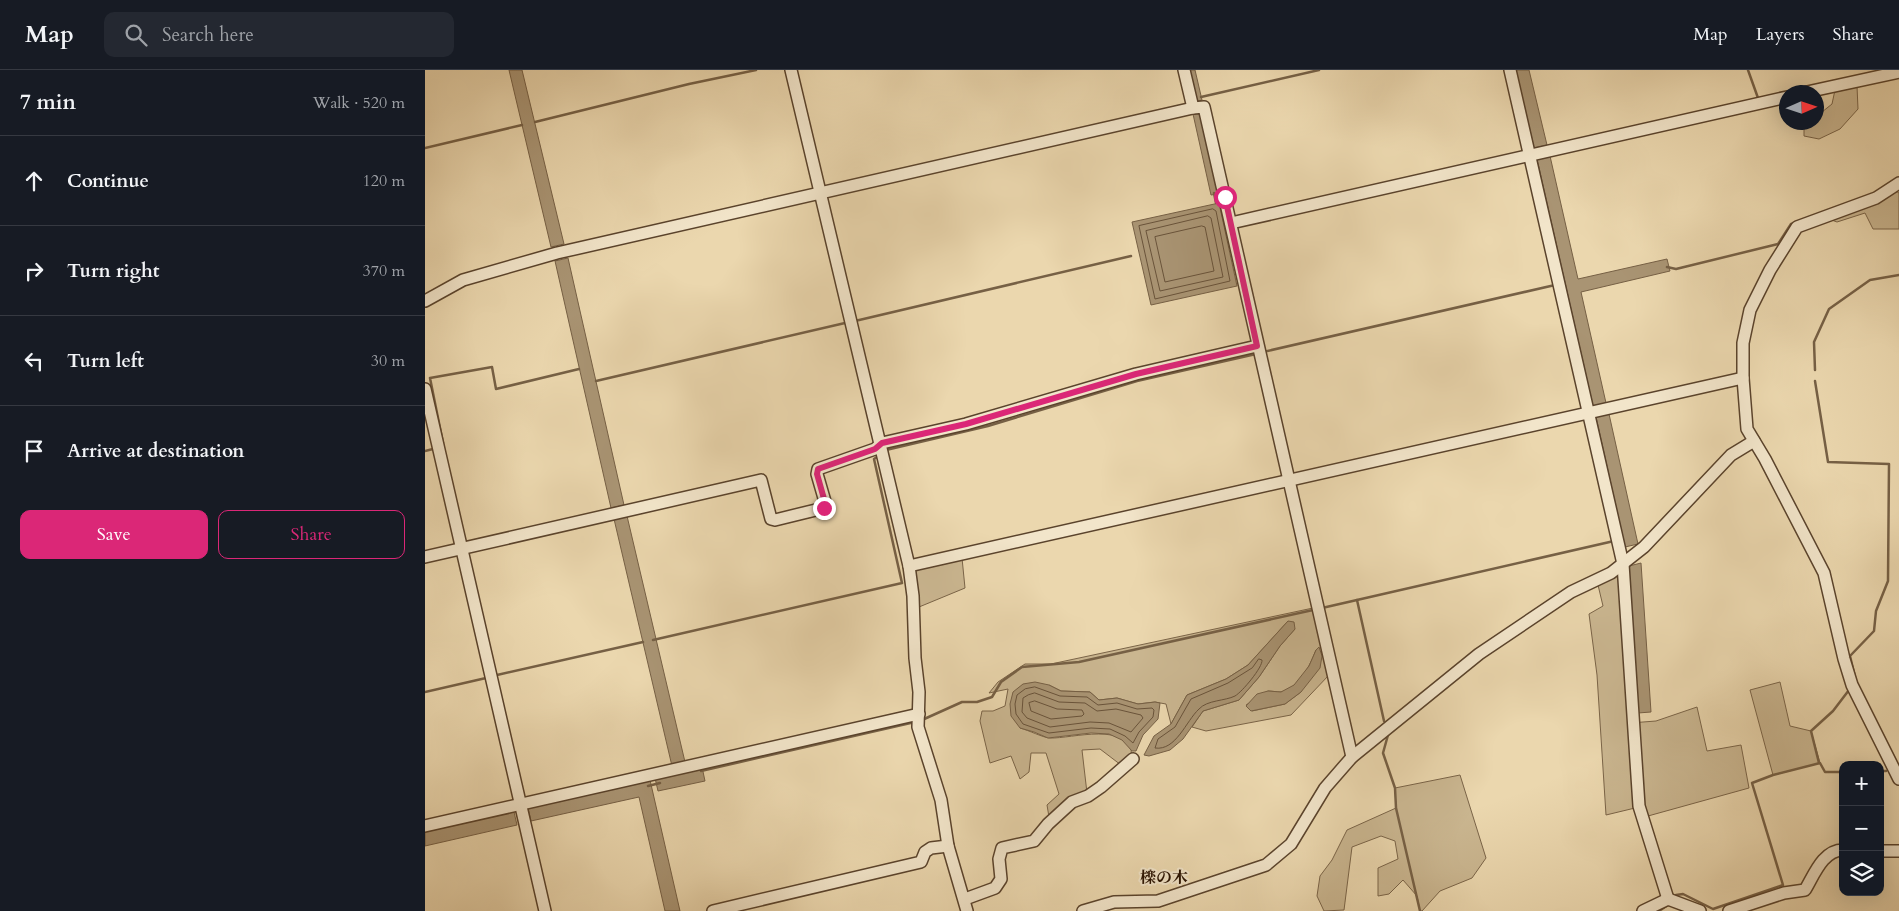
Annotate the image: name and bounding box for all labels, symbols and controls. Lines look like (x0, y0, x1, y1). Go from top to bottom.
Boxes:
search box (104, 12, 454, 57)
text: Map (25, 18, 74, 51)
icon: search (122, 21, 150, 49)
text: Search here (162, 22, 254, 48)
text: Map (1693, 22, 1728, 47)
text: Layers (1756, 22, 1805, 47)
text: Share (1833, 22, 1874, 47)
north arrow (1779, 85, 1824, 130)
text: 7 min (20, 88, 76, 117)
text: Walk · 520 m (313, 92, 405, 114)
icon: ahead (20, 167, 48, 195)
text: Continue (67, 168, 149, 194)
text: 120 m (363, 170, 405, 192)
route start (1214, 186, 1237, 209)
icon: right (20, 257, 48, 285)
text: Turn right (67, 258, 159, 284)
text: 370 m (363, 260, 405, 282)
icon: left (20, 347, 48, 375)
text: Turn left (67, 348, 144, 374)
text: 30 m (371, 350, 405, 372)
icon: arrive (20, 437, 48, 465)
text: Arrive at destination (67, 438, 244, 464)
route end (813, 497, 836, 520)
button: Save (20, 510, 208, 559)
button: Share (218, 510, 405, 559)
map controls (1839, 761, 1884, 896)
button: + (1839, 761, 1884, 806)
button: − (1839, 806, 1884, 851)
button: layers (1839, 851, 1884, 896)
district label: 檪の木 (1140, 867, 1188, 889)

